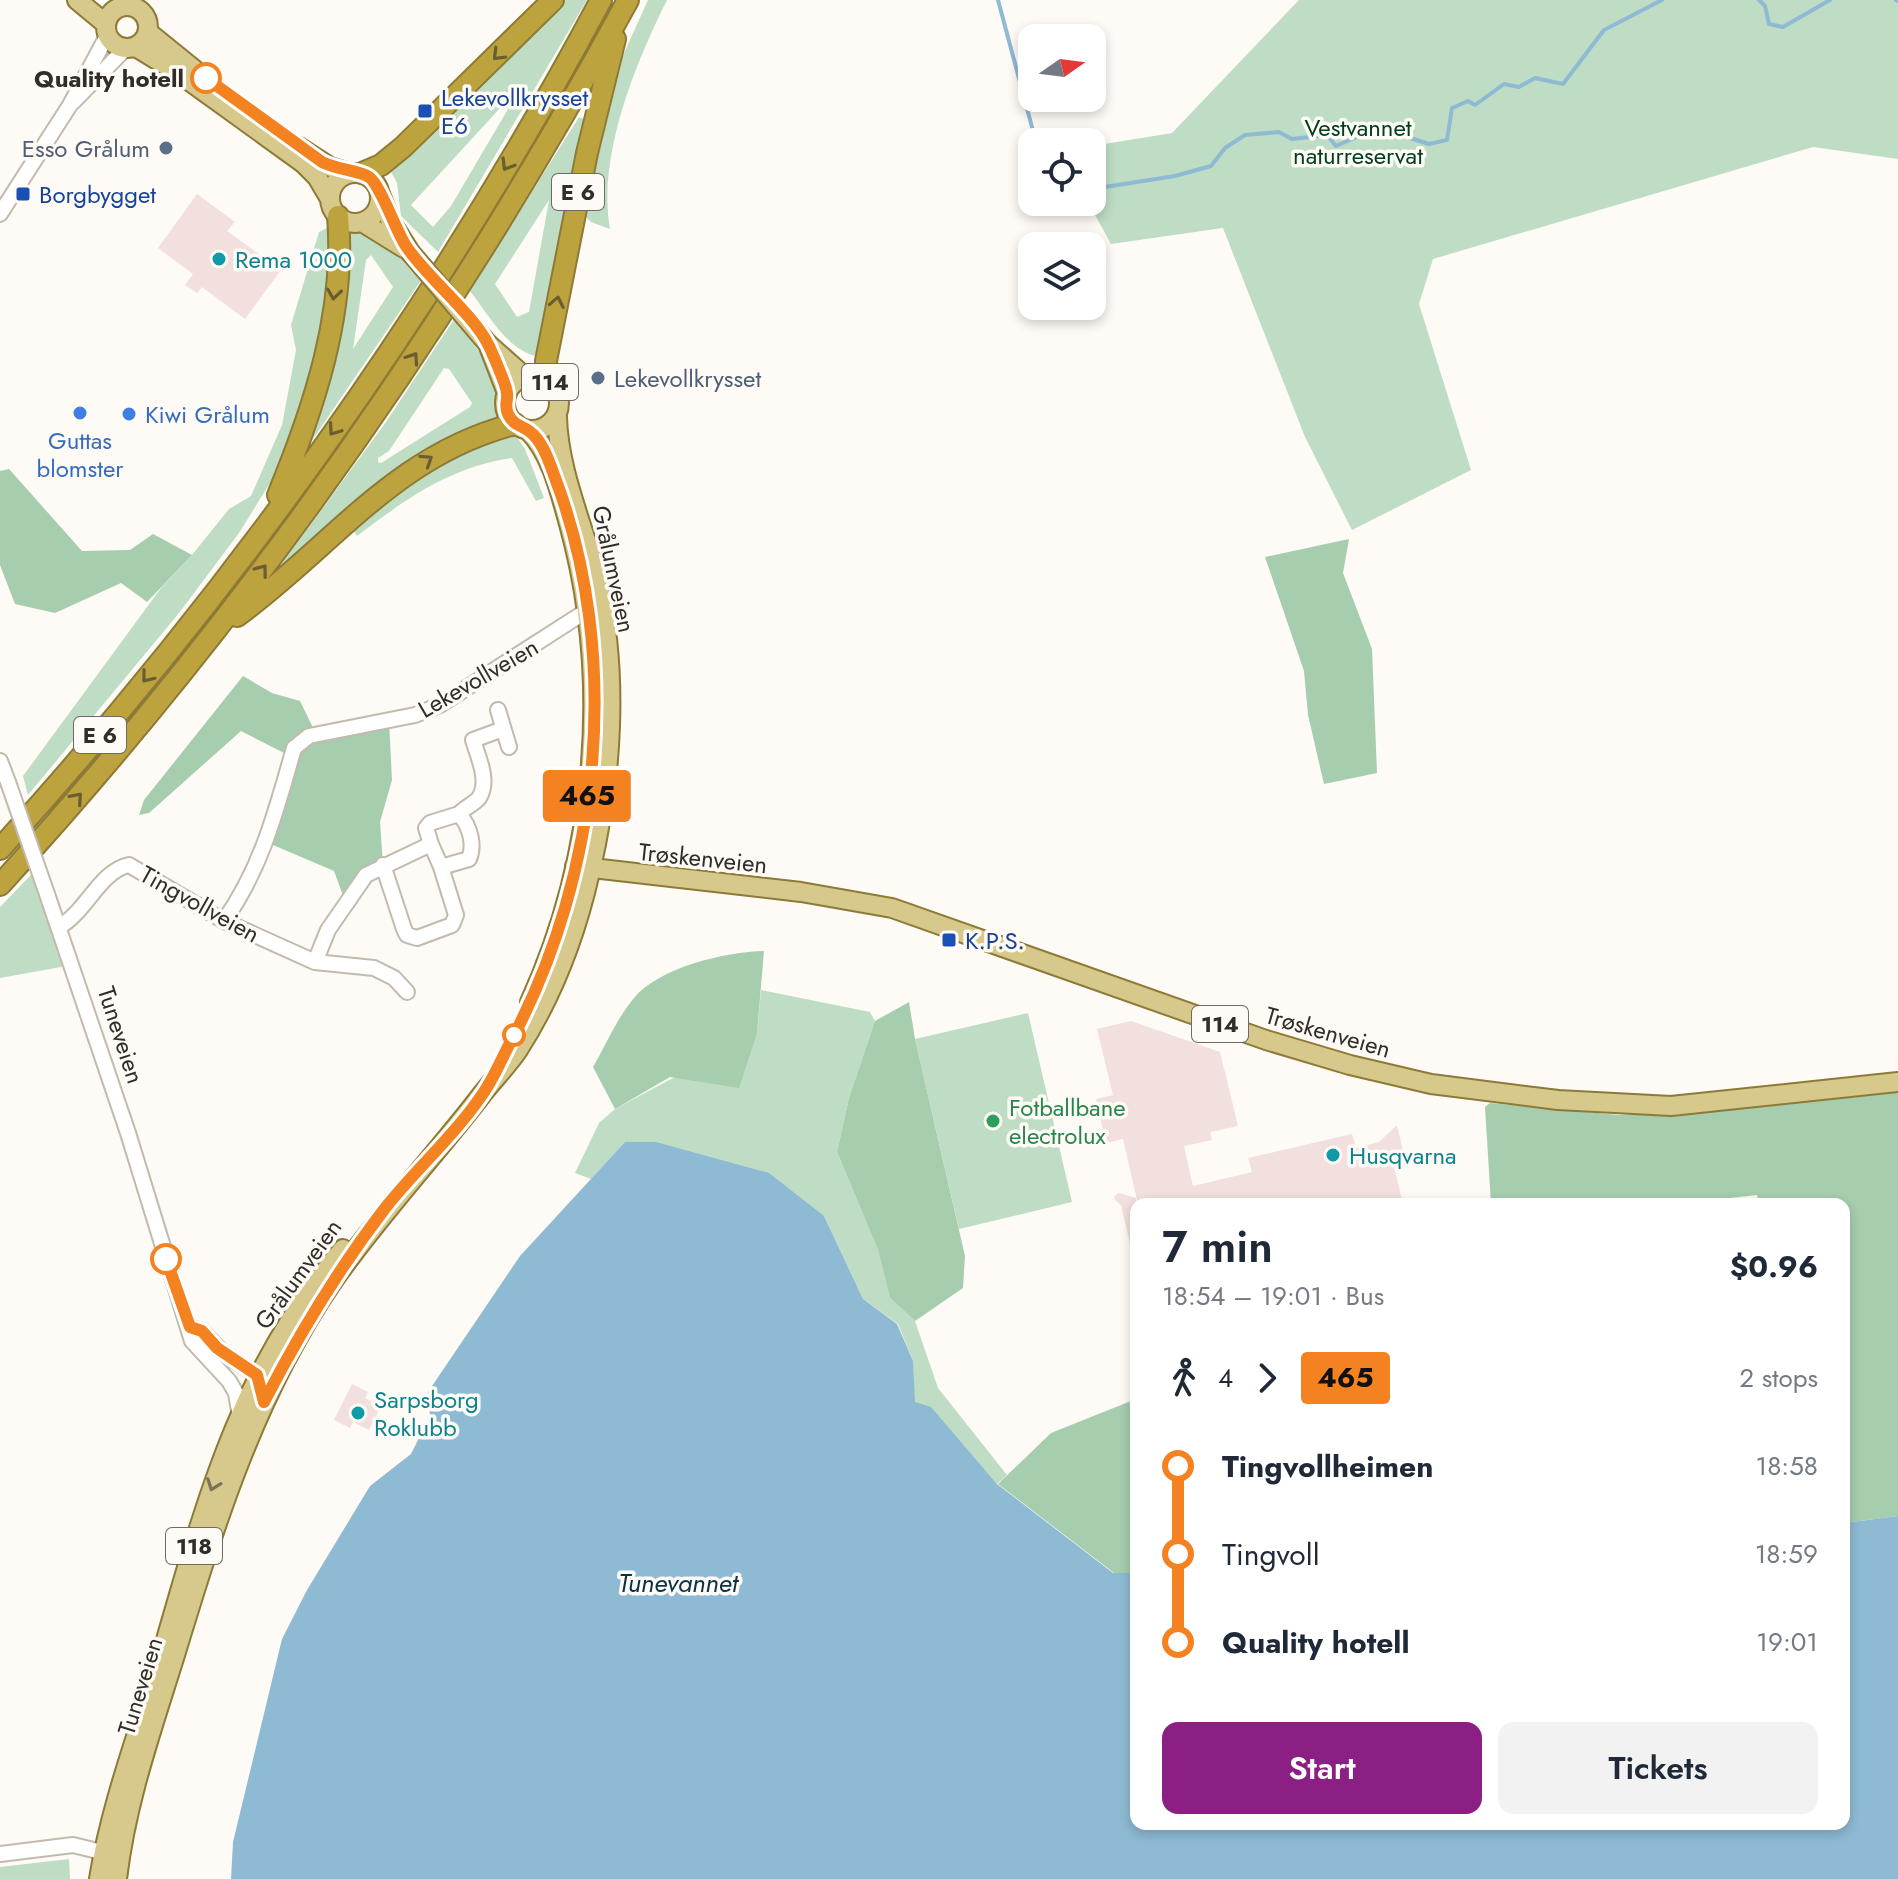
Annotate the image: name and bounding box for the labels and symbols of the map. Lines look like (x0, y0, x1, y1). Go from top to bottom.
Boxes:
north arrow (1018, 24, 1106, 112)
one-way arrow (493, 46, 507, 60)
place label: Quality hotell (34, 61, 184, 96)
marker: Quality hotell (191, 63, 221, 93)
place label: Lekevollkrysset E6 (441, 80, 588, 143)
marker: Lekevollkrysset E6 (416, 102, 434, 120)
park label: Vestvannet naturreservat (1293, 110, 1423, 173)
place label: Esso Grålum (22, 131, 150, 166)
marker: Esso Grålum (157, 139, 175, 157)
one-way arrow (501, 156, 517, 171)
road number: E 6 (552, 174, 604, 210)
place label: Borgbygget (39, 177, 156, 212)
marker: Borgbygget (14, 185, 32, 203)
place label: Rema 1000 (235, 242, 352, 277)
marker: Rema 1000 (210, 250, 228, 268)
one-way arrow (326, 287, 343, 301)
one-way arrow (548, 296, 565, 309)
one-way arrow (403, 353, 418, 367)
place label: Lekevollkrysset (614, 361, 761, 396)
road number: 114 (522, 364, 578, 400)
marker: Lekevollkrysset (589, 369, 607, 387)
place label: Kiwi Grålum (145, 397, 270, 432)
marker: Guttas blomster (71, 404, 89, 422)
marker: Kiwi Grålum (120, 405, 138, 423)
one-way arrow (329, 421, 344, 435)
place label: Guttas blomster (36, 423, 124, 486)
one-way arrow (418, 454, 433, 469)
street label: Grålumveien (583, 502, 645, 636)
one-way arrow (252, 564, 266, 579)
street label: Lekevollveien (411, 629, 545, 727)
one-way arrow (142, 668, 157, 682)
road number: E 6 (74, 717, 126, 753)
line badge: 465 (541, 770, 633, 822)
one-way arrow (67, 793, 82, 808)
street label: Trøskenveien (637, 834, 769, 882)
street label: Tingvollveien (134, 857, 266, 951)
place label: K.P.S. (965, 923, 1025, 958)
marker: K.P.S. (940, 931, 958, 949)
street label: Tuneveien (89, 982, 153, 1088)
street label: Trøskenveien (1261, 997, 1395, 1067)
road number: 114 (1192, 1006, 1248, 1042)
unlabelled marker (503, 1024, 525, 1046)
place label: Fotballbane electrolux (1009, 1090, 1126, 1153)
marker: Fotballbane electrolux (984, 1112, 1002, 1130)
place label: Husqvarna (1349, 1138, 1457, 1173)
marker: Husqvarna (1324, 1146, 1342, 1164)
street label: Grålumveien (246, 1212, 350, 1336)
unlabelled marker (151, 1244, 181, 1274)
place label: Sarpsborg Roklubb (374, 1382, 479, 1445)
marker: Sarpsborg Roklubb (349, 1404, 367, 1422)
one-way arrow (206, 1477, 222, 1491)
road number: 118 (166, 1528, 222, 1564)
water label: Tunevannet (618, 1564, 740, 1602)
street label: Tuneveien (109, 1633, 171, 1739)

